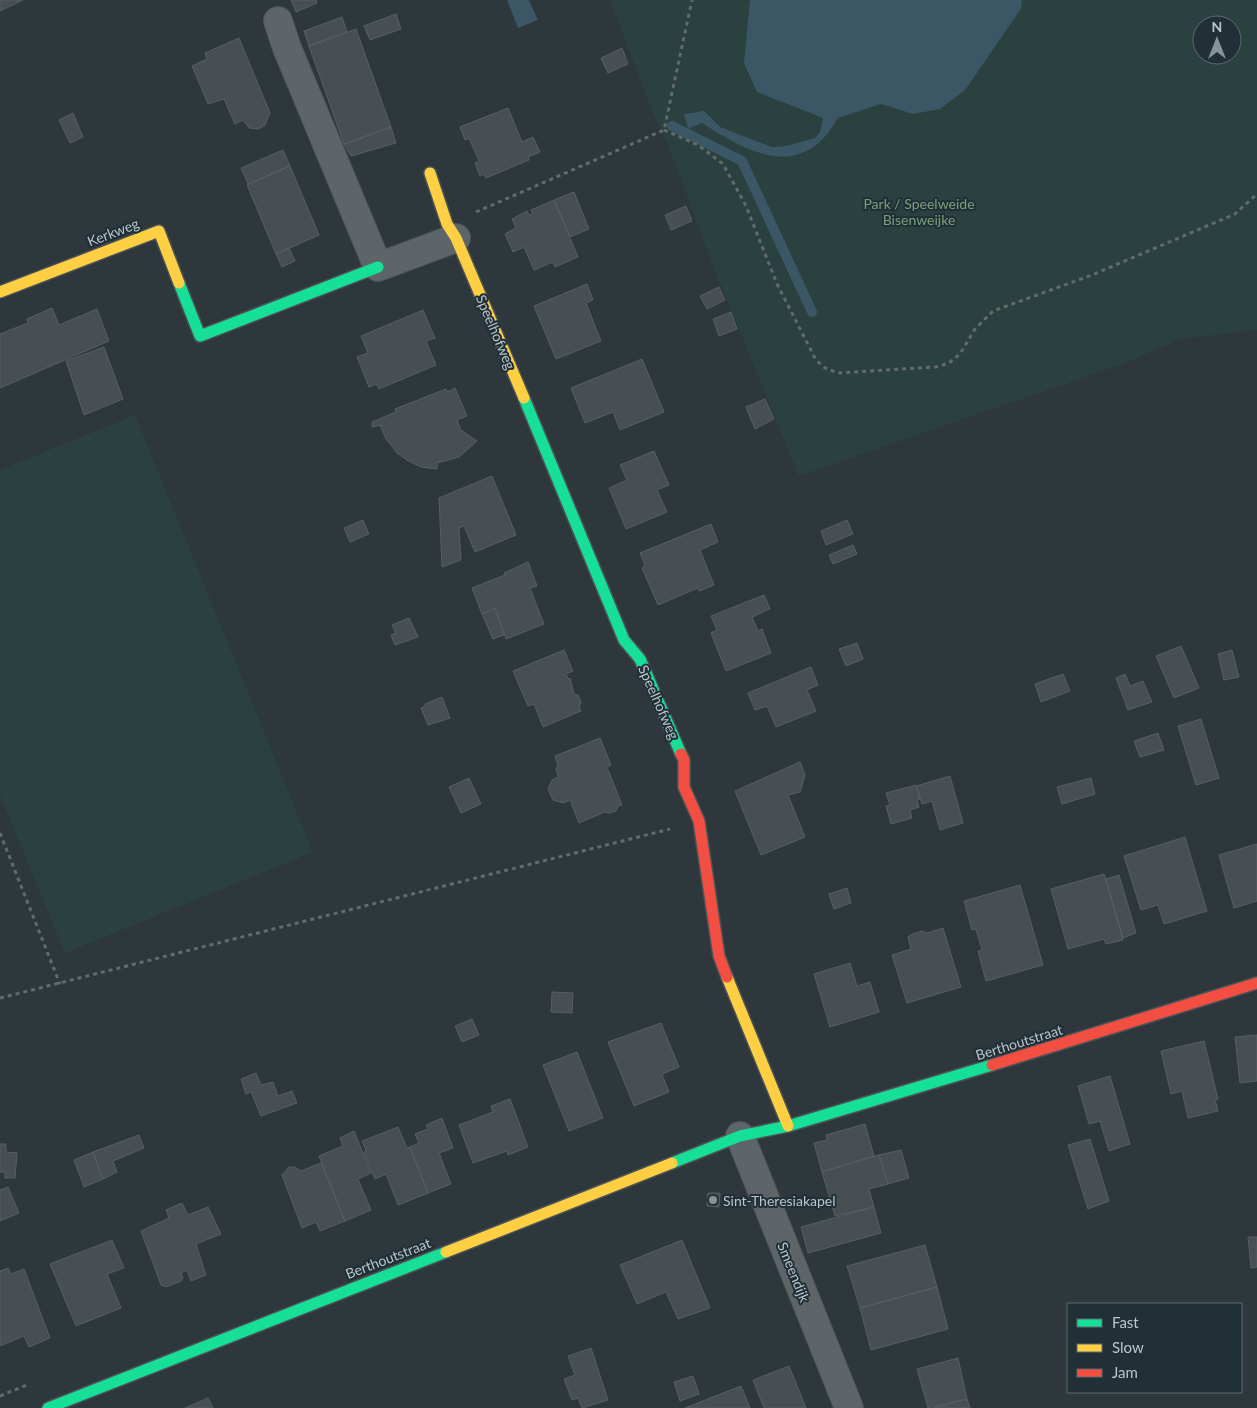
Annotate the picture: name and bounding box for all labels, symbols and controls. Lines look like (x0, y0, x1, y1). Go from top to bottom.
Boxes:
north arrow (1192, 15, 1242, 65)
text: N (1212, 18, 1222, 35)
park label: Park / Speelweide Bisenweijke (863, 195, 975, 228)
street label: Kerkweg (85, 214, 141, 250)
street label: Speelhofweg (473, 292, 519, 372)
street label: Speelhofweg (635, 662, 683, 742)
street label: Berthoutstraat (974, 1021, 1064, 1063)
place label: Sint-Theresiakapel (723, 1192, 836, 1209)
marker: Sint-Theresiakapel (707, 1194, 719, 1206)
street label: Berthoutstraat (343, 1234, 433, 1282)
street label: Smeendijk (774, 1240, 814, 1305)
legend (1067, 1303, 1242, 1393)
text: Fast (1112, 1313, 1139, 1331)
text: Slow (1112, 1338, 1144, 1356)
text: Jam (1112, 1363, 1138, 1381)

